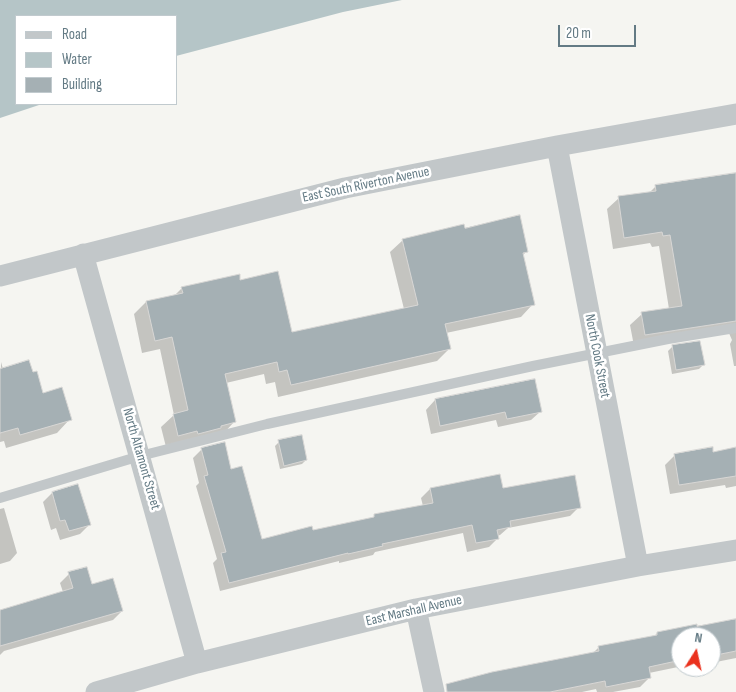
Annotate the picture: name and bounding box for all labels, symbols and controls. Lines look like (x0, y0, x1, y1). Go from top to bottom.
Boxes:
legend (15, 15, 178, 105)
scale bar (561, 15, 638, 47)
text: 20 m (566, 24, 591, 43)
text: Road (62, 25, 87, 44)
text: Water (62, 50, 92, 69)
text: Building (62, 75, 102, 94)
street label: East South Riverton Avenue (301, 163, 431, 207)
street label: North Cook Street (581, 313, 613, 399)
street label: North Altamont Street (118, 406, 164, 512)
street label: East Marshall Avenue (364, 592, 464, 630)
north arrow (671, 627, 721, 677)
text: N (693, 629, 704, 647)

